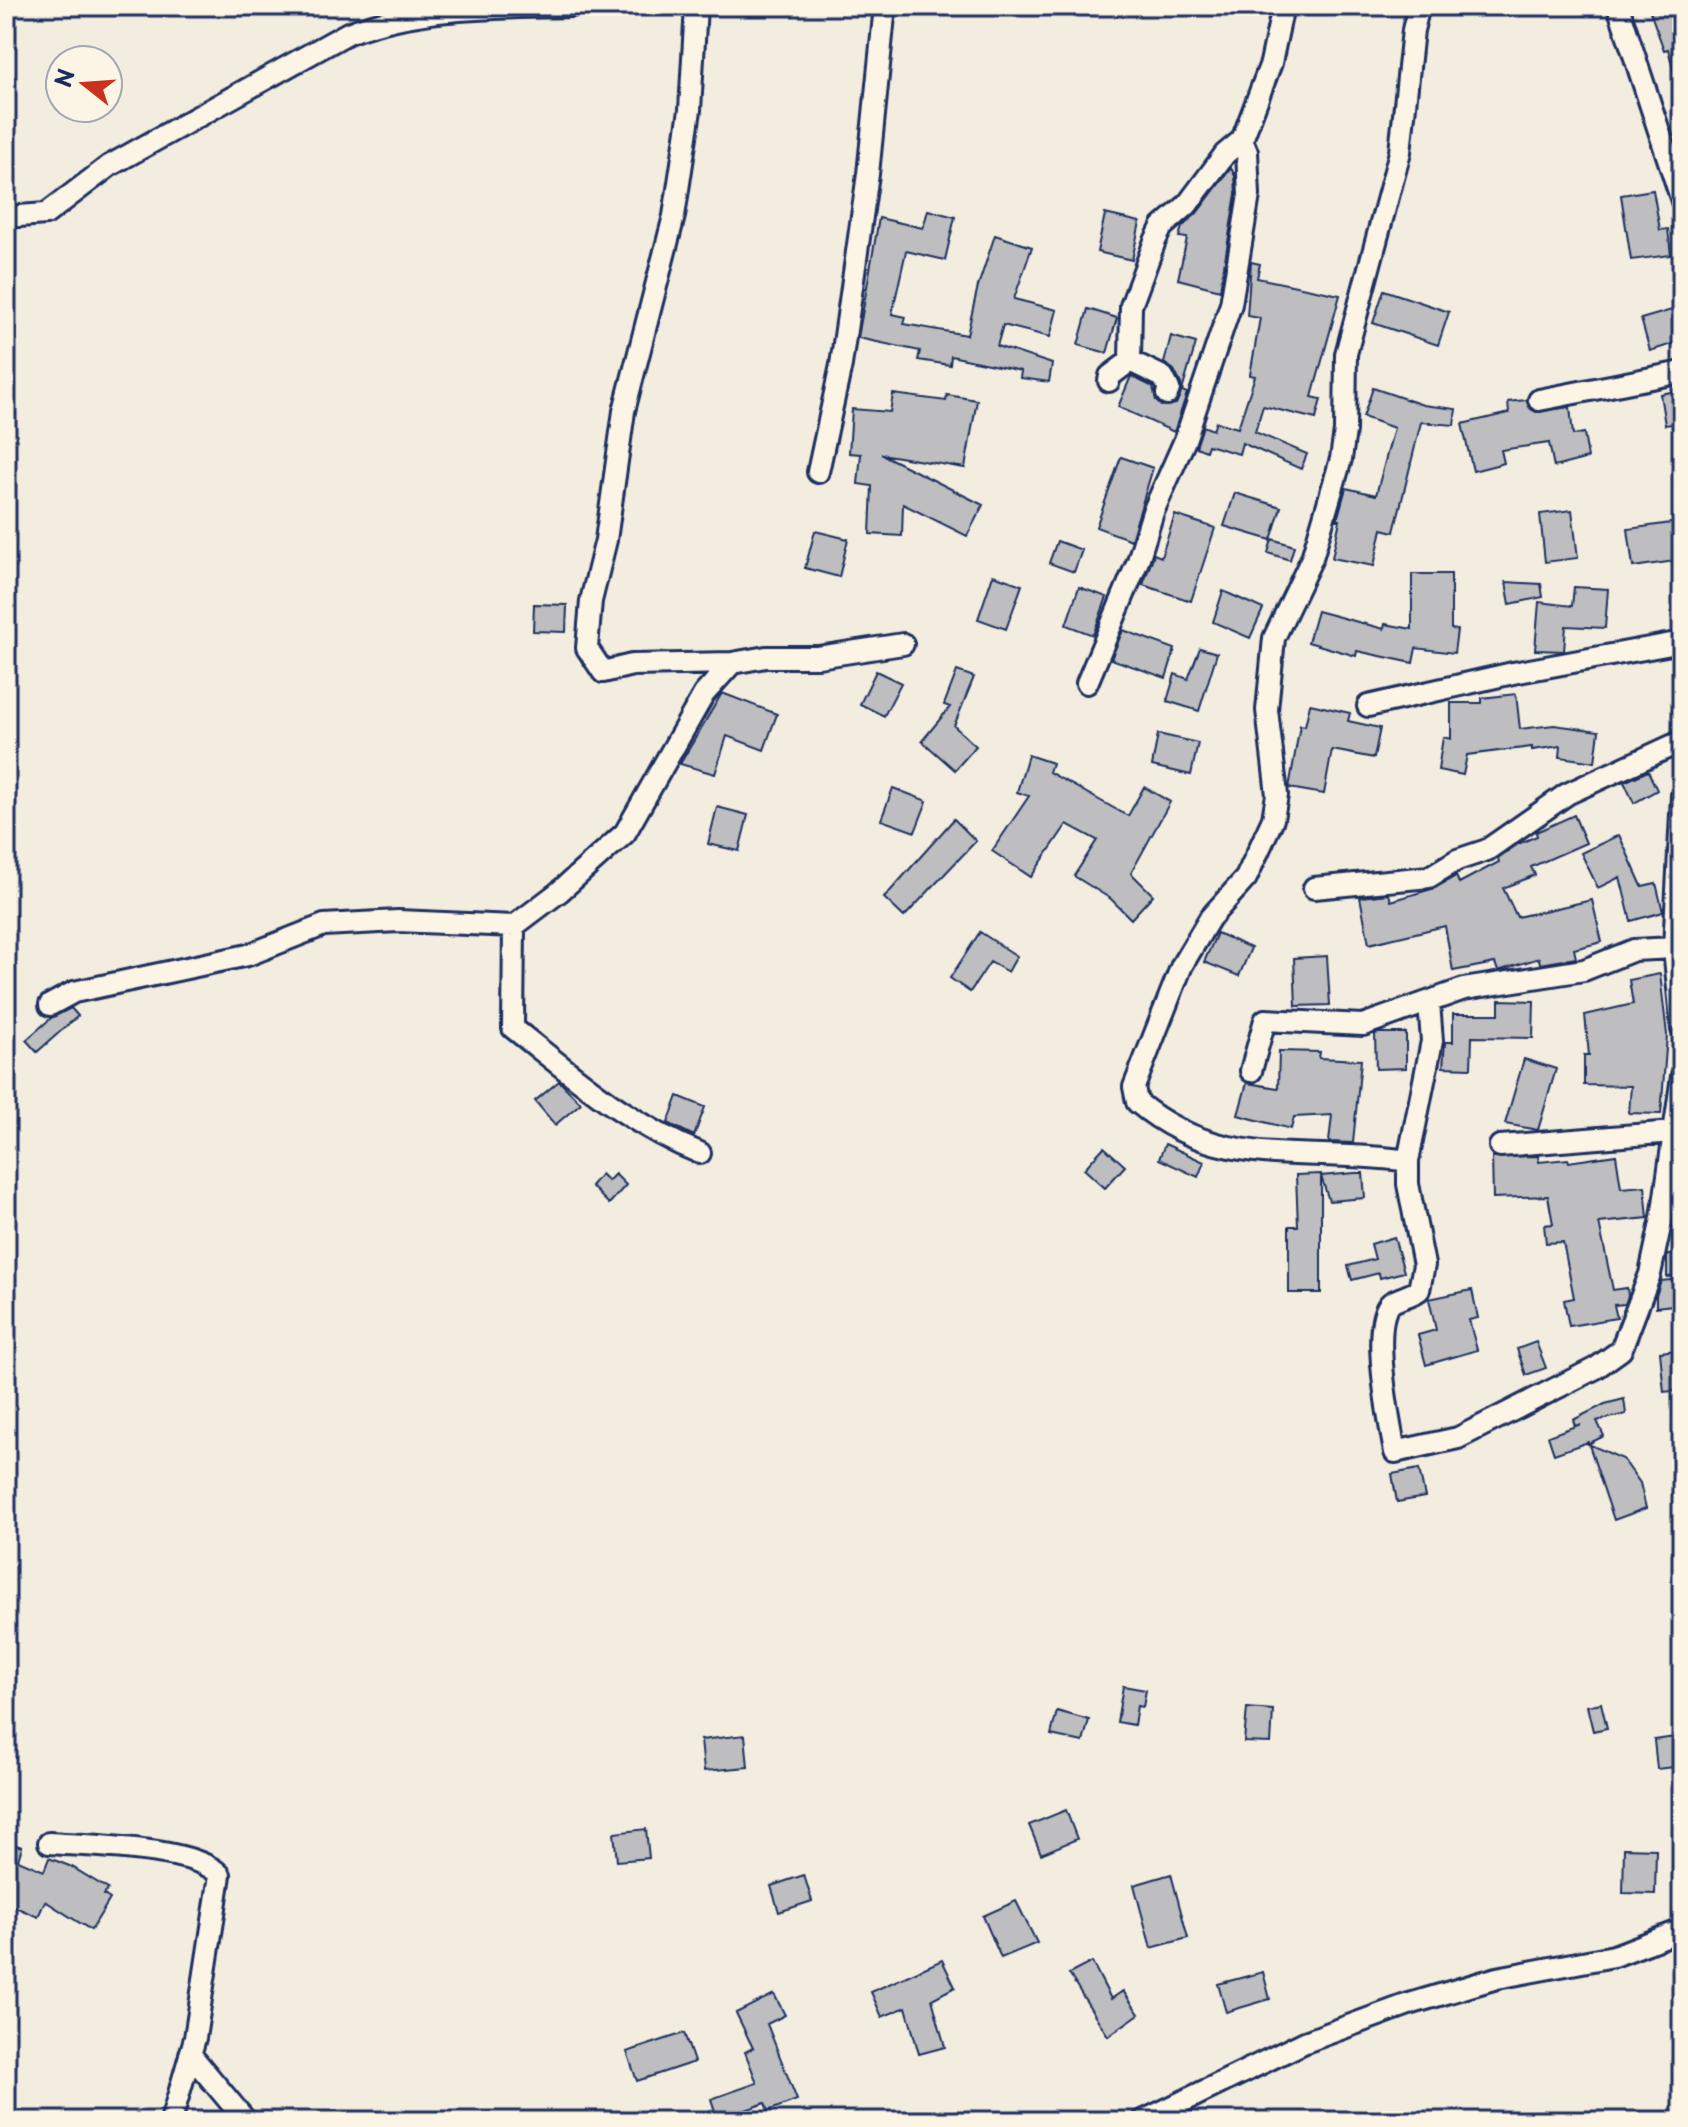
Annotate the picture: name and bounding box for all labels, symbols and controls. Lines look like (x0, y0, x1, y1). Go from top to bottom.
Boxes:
north arrow (44, 44, 124, 124)
text: N (45, 65, 82, 91)

